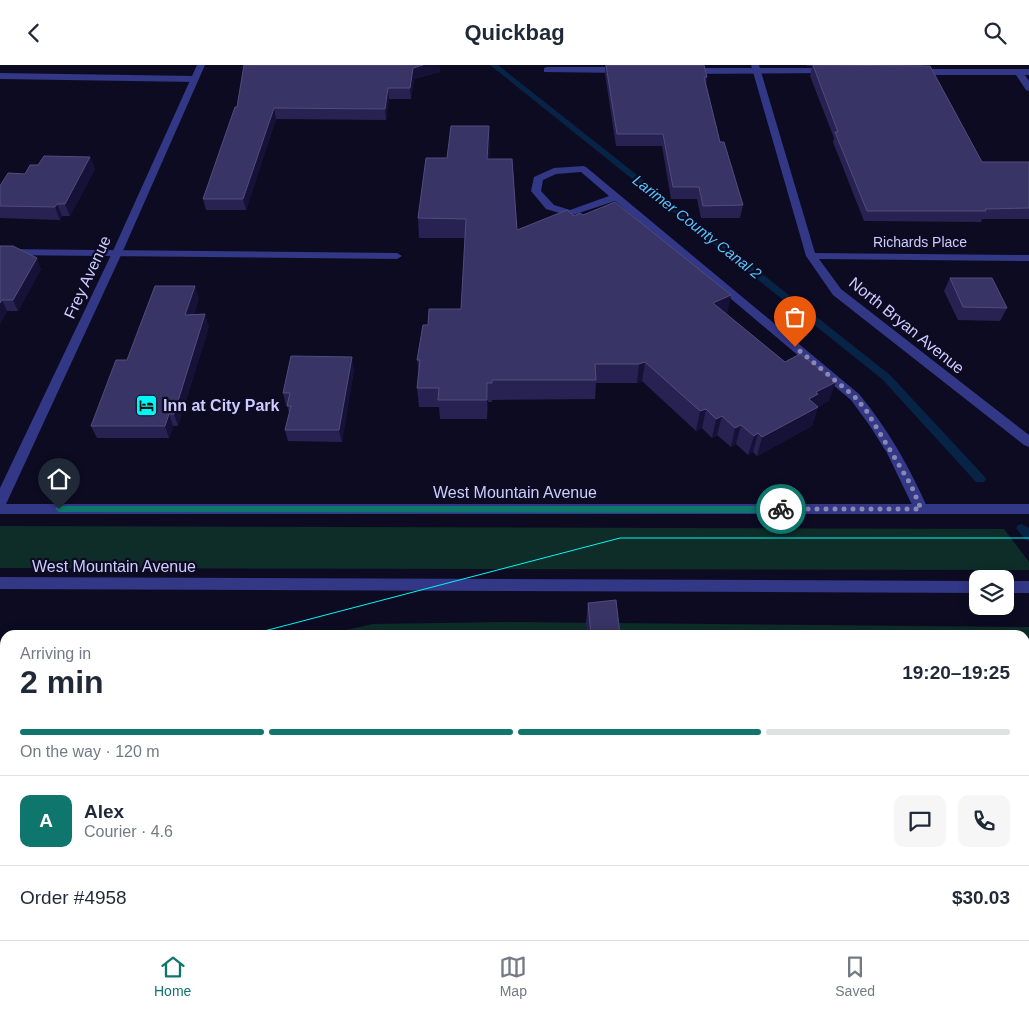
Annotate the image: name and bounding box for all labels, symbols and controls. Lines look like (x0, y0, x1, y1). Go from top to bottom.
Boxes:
icon: back (20, 19, 48, 47)
icon: search (981, 19, 1009, 47)
text: Quickbag (464, 20, 565, 45)
water label: Larimer County Canal 2 (630, 171, 765, 282)
street label: Frey Avenue (61, 233, 114, 321)
street label: Richards Place (873, 234, 967, 250)
street label: North Bryan Avenue (846, 274, 968, 377)
pin (774, 296, 816, 347)
icon: bag (781, 303, 809, 331)
hotel icon: Inn at City Park (135, 393, 159, 417)
place label: Inn at City Park (163, 397, 280, 414)
pin (38, 458, 80, 509)
icon: home (45, 465, 73, 493)
street label: West Mountain Avenue (433, 484, 597, 501)
courier (756, 484, 806, 534)
icon: bike (767, 495, 795, 523)
street label: West Mountain Avenue (32, 558, 196, 575)
map controls (969, 570, 1014, 615)
button: layers (969, 570, 1014, 615)
text: Arriving in (20, 645, 91, 662)
text: 19:20–19:25 (902, 662, 1010, 683)
text: 2 min (20, 664, 104, 700)
text: On the way · 120 m (20, 743, 160, 760)
button: chat (894, 795, 946, 847)
button: phone (958, 795, 1010, 847)
text: Alex (84, 801, 124, 822)
text: A (39, 810, 53, 831)
text: Courier · 4.6 (84, 823, 173, 840)
text: Order #4958 (20, 887, 127, 908)
text: $30.03 (952, 887, 1010, 908)
tab: Home (154, 953, 191, 999)
tab: Map (499, 953, 527, 999)
tab: Saved (835, 953, 875, 999)

